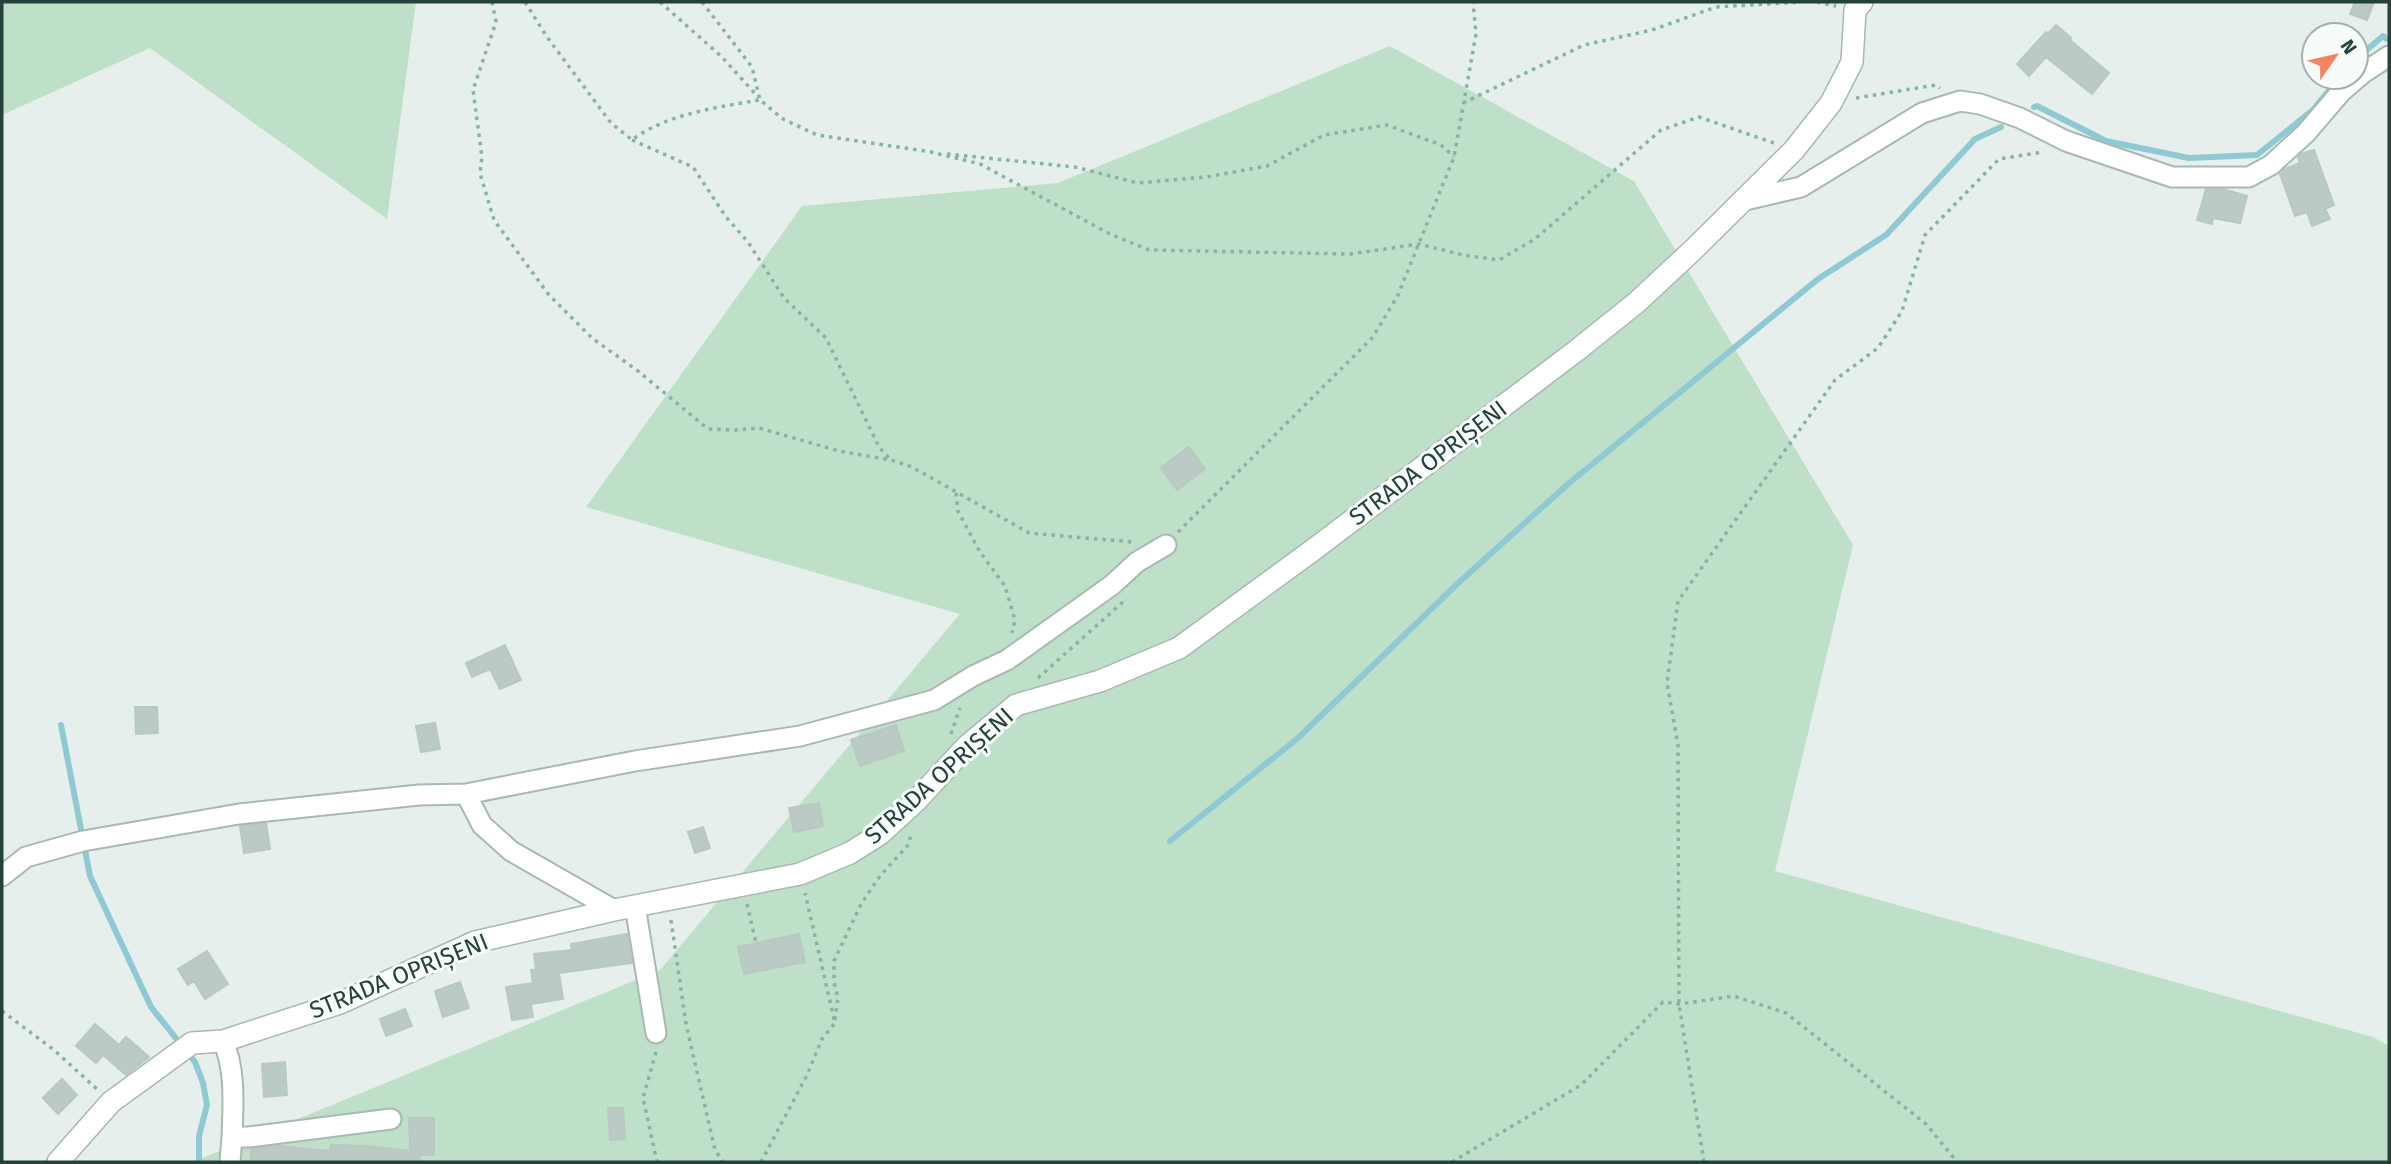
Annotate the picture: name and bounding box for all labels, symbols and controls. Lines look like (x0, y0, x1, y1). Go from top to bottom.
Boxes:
north arrow (2300, 21, 2370, 91)
text: N (2336, 35, 2362, 58)
street label: STRADA OPRIȘENI (1344, 395, 1513, 532)
street label: STRADA OPRIȘENI (859, 702, 1020, 851)
street label: STRADA OPRIȘENI (306, 927, 493, 1026)

